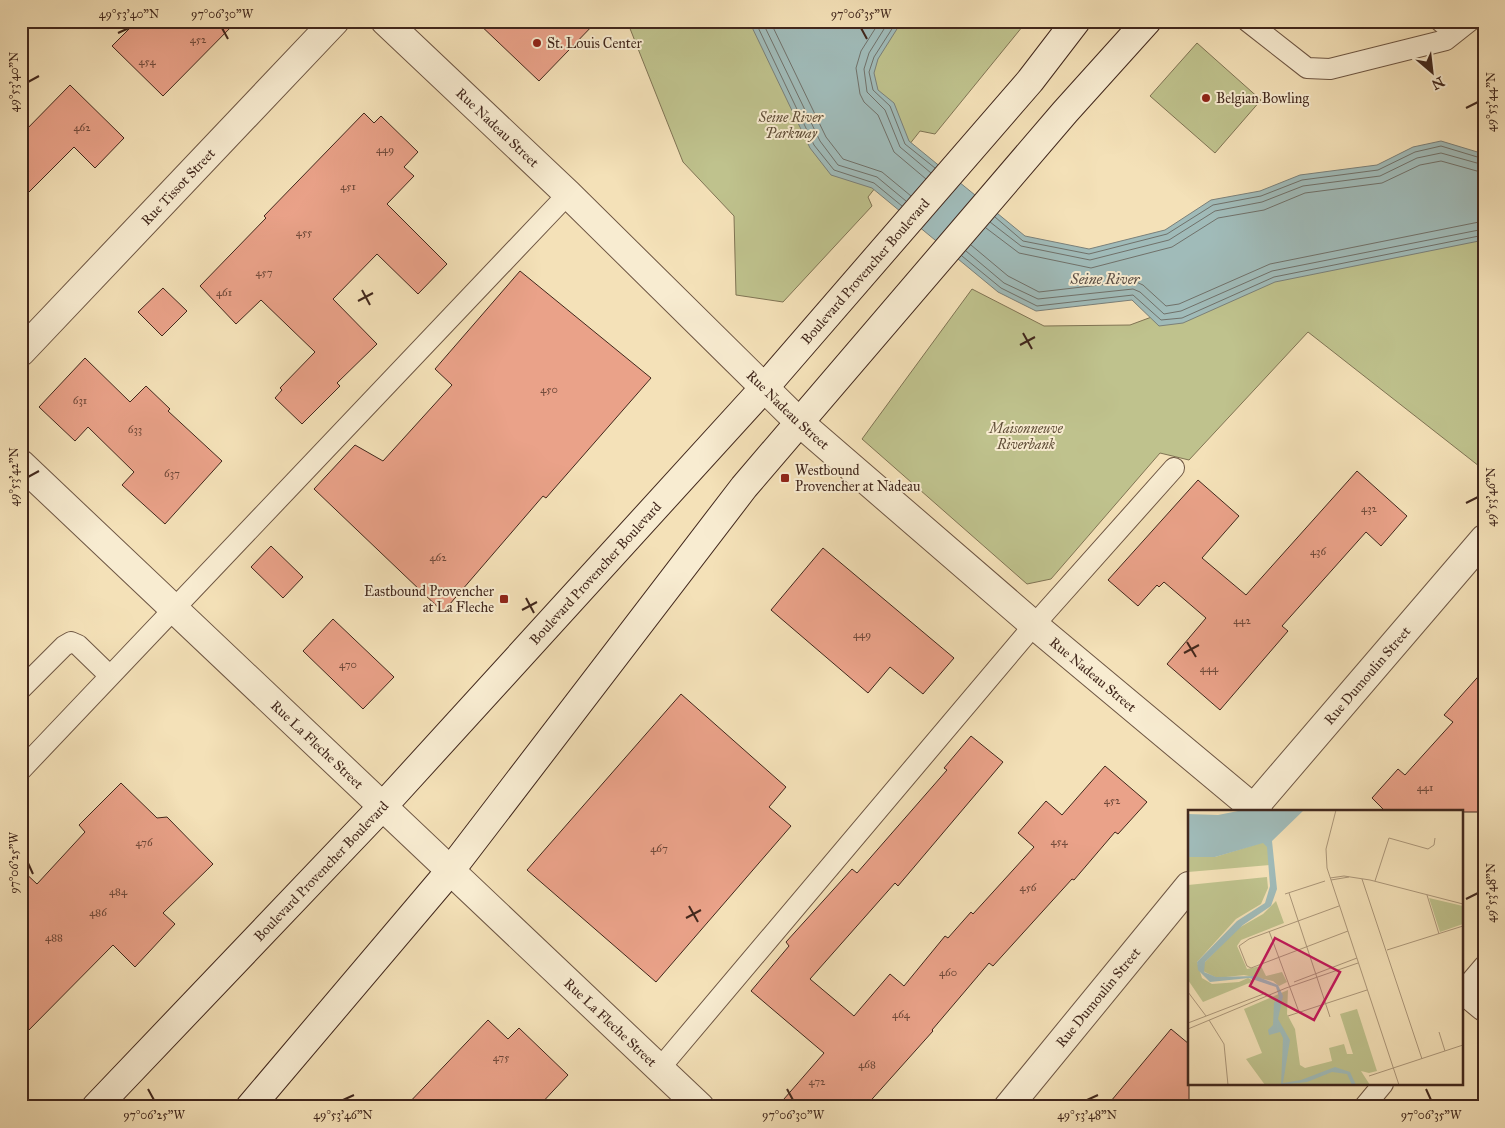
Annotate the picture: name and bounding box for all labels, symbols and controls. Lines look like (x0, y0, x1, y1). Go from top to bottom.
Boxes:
text: 49°53'40"N (99, 7, 159, 21)
text: 97°06'30"W (191, 7, 254, 21)
text: 97°06'35"W (831, 7, 892, 21)
house number: 452 (190, 33, 207, 46)
place label: St. Louis Center (547, 35, 643, 52)
marker: St. Louis Center (531, 37, 543, 49)
north arrow (1408, 48, 1458, 98)
text: 49°53'40"N (7, 52, 21, 112)
house number: 454 (138, 55, 156, 68)
text: 49°53'44"N (1484, 72, 1498, 132)
text: N (1429, 73, 1447, 93)
street label: Rue Nadeau Street (452, 85, 542, 171)
place label: Belgian Bowling (1216, 90, 1309, 107)
marker: Belgian Bowling (1200, 92, 1212, 104)
park label: Seine River Parkway (758, 109, 824, 142)
house number: 462 (73, 121, 91, 134)
house number: 449 (376, 143, 394, 156)
street label: Rue Tissot Street (138, 145, 219, 229)
house number: 451 (340, 180, 356, 193)
street label: Boulevard Provencher Boulevard (798, 195, 933, 348)
house number: 455 (296, 226, 312, 239)
house number: 457 (255, 266, 273, 279)
water label: Seine River (1070, 270, 1140, 288)
house number: 461 (216, 286, 232, 299)
street label: Rue Nadeau Street (743, 367, 833, 453)
house number: 450 (540, 383, 558, 396)
house number: 631 (73, 394, 87, 407)
park label: Maisonneuve Riverbank (987, 420, 1063, 453)
house number: 633 (128, 423, 142, 436)
text: 49°53'42"N (7, 447, 21, 507)
place label: Westbound Provencher at Nadeau (795, 462, 921, 495)
house number: 637 (164, 467, 180, 480)
text: 49°53'46"N (1484, 467, 1498, 527)
marker: Westbound Provencher at Nadeau (779, 472, 791, 484)
street label: Boulevard Provencher Boulevard (526, 498, 665, 648)
house number: 432 (1361, 502, 1378, 515)
house number: 436 (1310, 545, 1326, 558)
house number: 462 (429, 551, 447, 564)
place label: Eastbound Provencher at La Fleche (364, 583, 495, 616)
marker: Eastbound Provencher at La Fleche (498, 593, 510, 605)
house number: 442 (1233, 614, 1251, 627)
street label: Rue Dumoulin Street (1321, 623, 1414, 728)
house number: 449 (853, 628, 871, 641)
street label: Rue Nadeau Street (1046, 634, 1140, 716)
house number: 470 (339, 658, 357, 671)
house number: 444 (1200, 662, 1219, 675)
street label: Rue La Fleche Street (267, 697, 367, 793)
house number: 441 (1417, 781, 1433, 794)
house number: 452 (1104, 794, 1121, 807)
street label: Boulevard Provencher Boulevard (250, 798, 392, 945)
inset map (1188, 810, 1462, 1086)
text: 97°06'25"W (7, 832, 21, 894)
house number: 454 (1050, 835, 1068, 848)
house number: 476 (135, 836, 153, 849)
house number: 467 (650, 842, 668, 855)
text: 49°53'48"N (1484, 863, 1498, 923)
house number: 456 (1020, 881, 1037, 894)
house number: 484 (109, 885, 128, 898)
house number: 486 (89, 906, 107, 919)
house number: 488 (45, 931, 63, 944)
street label: Rue Dumoulin Street (1052, 944, 1144, 1051)
house number: 460 (939, 966, 957, 979)
street label: Rue La Fleche Street (560, 975, 660, 1071)
house number: 464 (892, 1008, 911, 1021)
house number: 475 (493, 1051, 509, 1064)
house number: 468 (858, 1058, 876, 1071)
house number: 472 (809, 1075, 826, 1088)
text: 97°06'25"W (123, 1108, 185, 1122)
text: 49°53'46"N (313, 1108, 373, 1122)
text: 97°06'30"W (762, 1108, 825, 1122)
text: 49°53'48"N (1057, 1108, 1117, 1122)
text: 97°06'35"W (1401, 1108, 1462, 1122)

